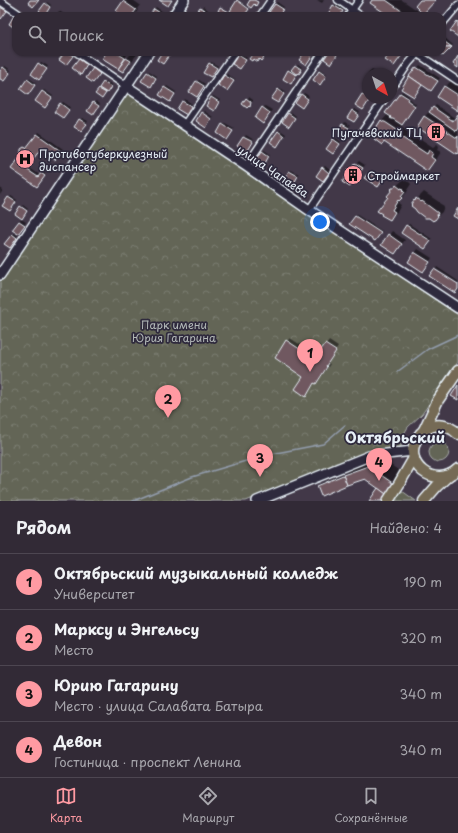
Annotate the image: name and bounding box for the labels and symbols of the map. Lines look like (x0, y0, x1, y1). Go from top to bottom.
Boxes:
north arrow (362, 68, 398, 104)
building icon: Пугачевский ТЦ (425, 121, 447, 143)
place label: Пугачевский ТЦ (332, 124, 422, 141)
street label: улица Чапаева (234, 141, 312, 201)
place label: Противотуберкулезный диспансер (39, 145, 167, 175)
hospital icon: Противотуберкулезный диспансер (14, 148, 36, 170)
building icon: Строймаркет (342, 164, 364, 186)
place label: Строймаркет (367, 167, 440, 184)
your location (310, 212, 330, 232)
park label: Парк имени Юрия Гагарина (132, 316, 216, 346)
pin: 1 (297, 339, 323, 372)
pin: 2 (155, 385, 181, 418)
district label: Октябрьский (345, 425, 445, 448)
pin: 3 (247, 444, 273, 477)
pin: 4 (366, 448, 392, 481)

